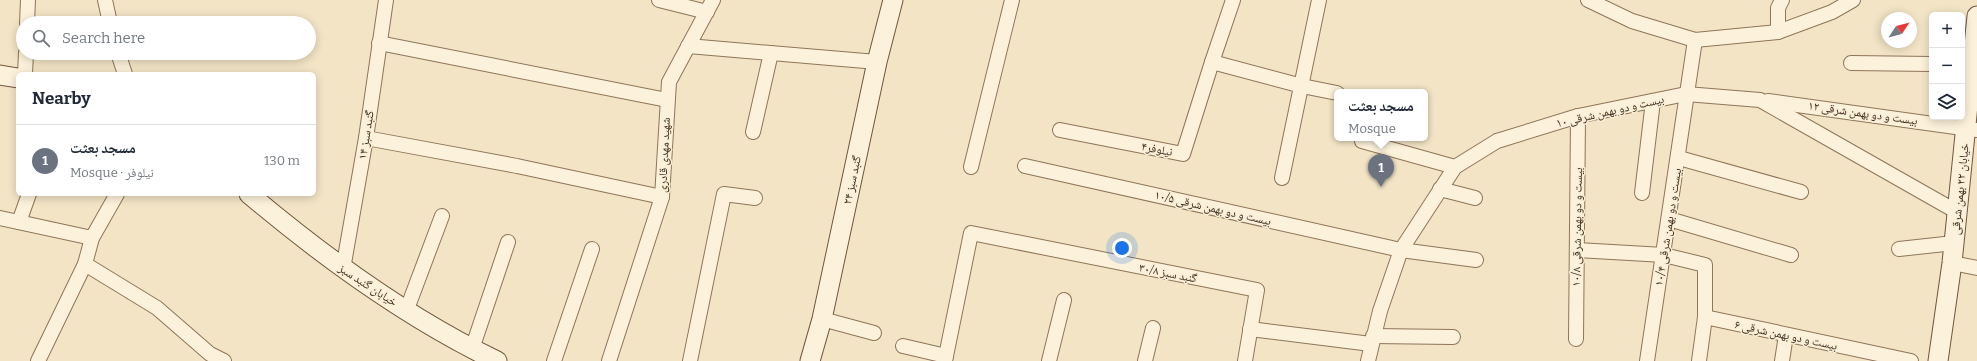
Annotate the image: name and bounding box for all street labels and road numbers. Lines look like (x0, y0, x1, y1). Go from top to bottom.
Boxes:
street label: بیست و دو بهمن شرقی ۱۰ (1555, 92, 1665, 131)
street label: بیست و دو بهمن شرقی ۱۲ (1807, 98, 1919, 128)
street label: گنبد سبز ۱۴ (355, 109, 377, 161)
street label: شهید مهدی قادری (655, 117, 673, 193)
street label: نیلوفر۴ (1140, 139, 1174, 159)
street label: خیابان ۲۲ بهمن شرقی (1948, 142, 1972, 236)
street label: گنبد سبز ۲۴ (840, 154, 864, 206)
street label: بیست و دو بهمن شرقی ۱۰/۸ (1569, 167, 1585, 287)
street label: بیست و دو بهمن شرقی ۱۰/۴ (1652, 167, 1685, 287)
street label: بیست و دو بهمن شرقی ۱۰/۵ (1153, 188, 1273, 229)
street label: خیابان گنبد سبز (335, 260, 400, 310)
street label: گنبد سبز ۳۰/۸ (1138, 261, 1198, 286)
street label: بیست و دو بهمن شرقی ۶ (1733, 317, 1839, 353)

